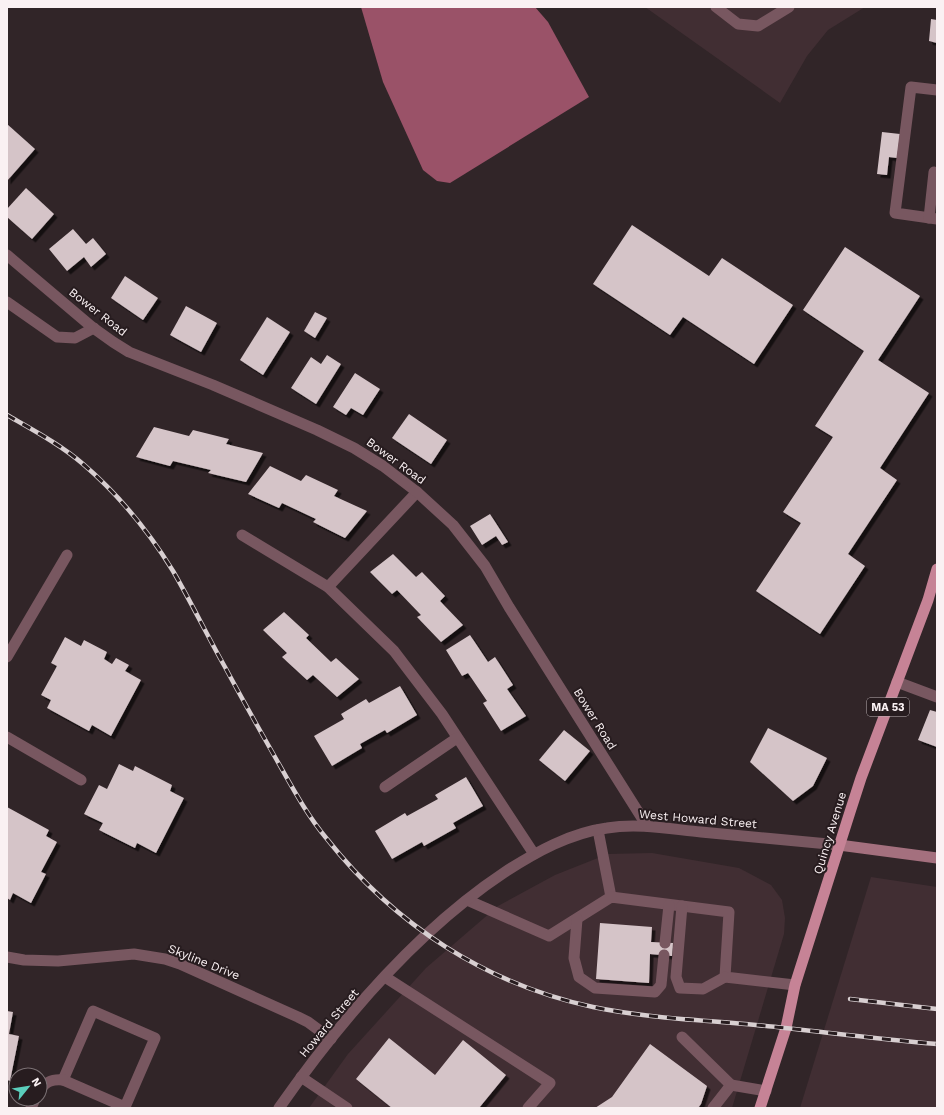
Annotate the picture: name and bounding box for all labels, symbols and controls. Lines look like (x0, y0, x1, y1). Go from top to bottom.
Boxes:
street label: Bower Road (66, 285, 130, 339)
street label: Bower Road (364, 435, 428, 487)
street label: Bower Road (571, 686, 619, 752)
road number: MA 53 (867, 698, 909, 716)
street label: Quincy Avenue (811, 790, 849, 876)
street label: West Howard Street (638, 807, 758, 831)
street label: Skyline Drive (166, 941, 242, 983)
street label: Howard Street (296, 986, 362, 1060)
north arrow (8, 1067, 48, 1107)
text: N (29, 1075, 44, 1089)

